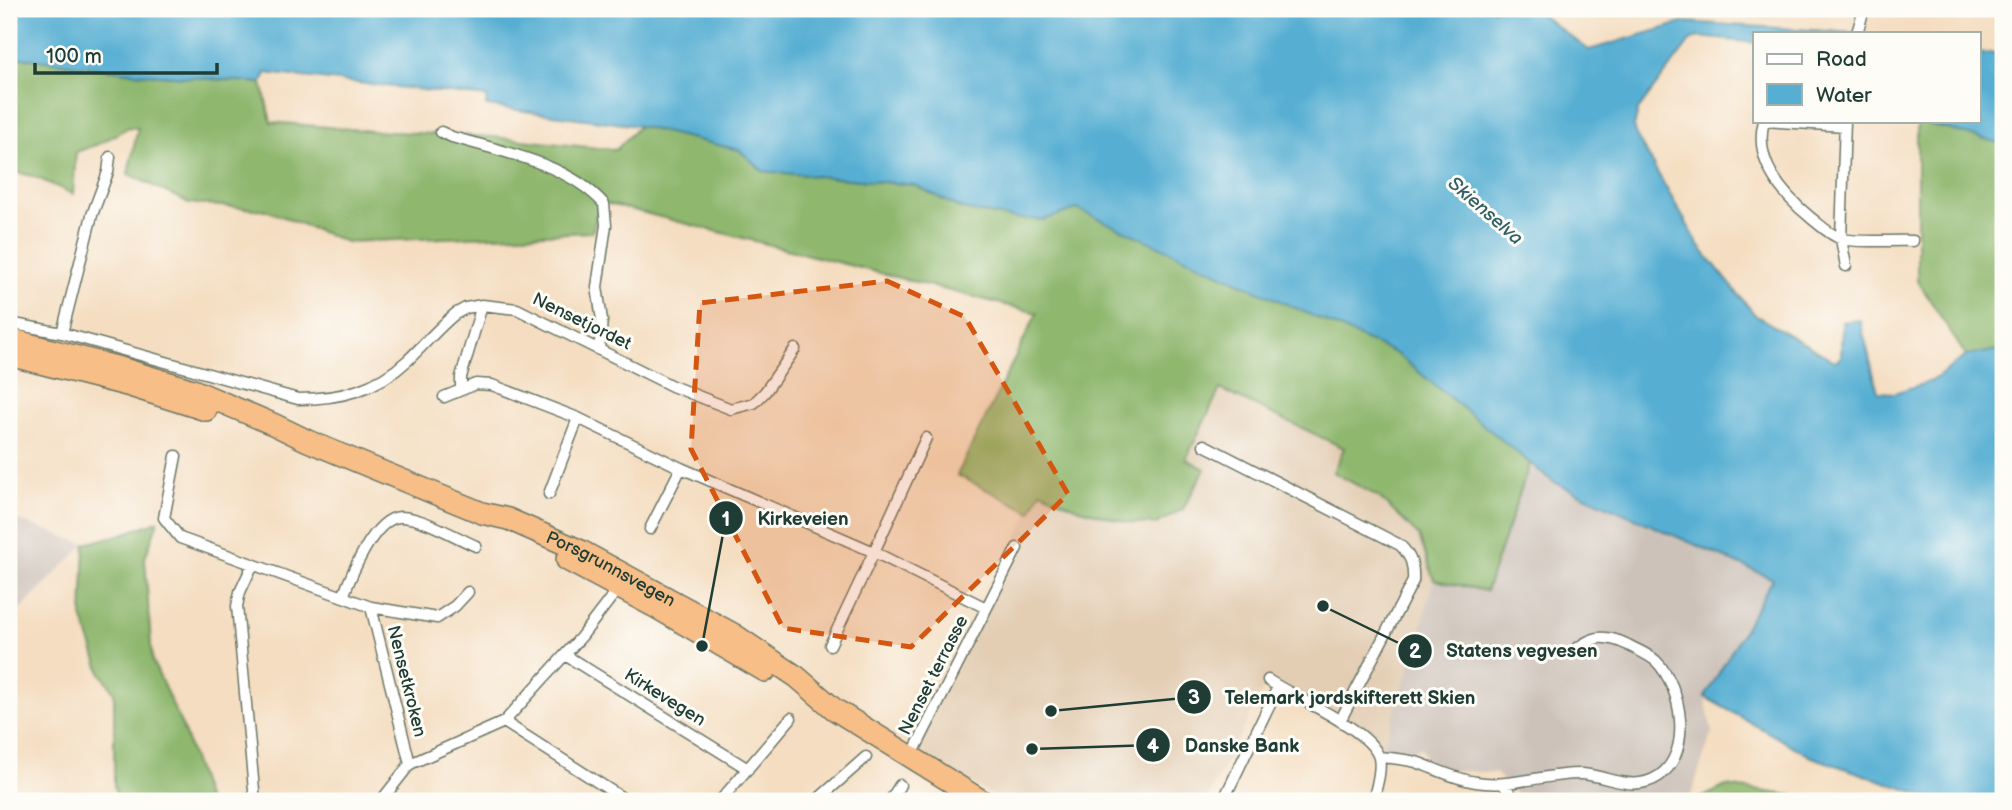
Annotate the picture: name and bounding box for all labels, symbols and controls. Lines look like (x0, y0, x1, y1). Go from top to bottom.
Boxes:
scale bar (35, 32, 217, 76)
legend (1753, 32, 1980, 122)
text: 100 m (46, 44, 102, 69)
text: Road (1816, 47, 1867, 72)
text: Water (1816, 83, 1872, 108)
water label: Skienselva (1443, 172, 1527, 250)
street label: Nensetjordet (529, 288, 635, 355)
callout: Kirkeveien (708, 498, 862, 538)
text: 1 (722, 507, 730, 532)
text: Kirkeveien (757, 508, 849, 531)
street label: Porsgrunnsvegen (543, 527, 679, 611)
street label: Nenset terrasse (894, 612, 973, 738)
street label: Nensetkroken (383, 623, 430, 739)
callout: Statens vegvesen (1398, 631, 1612, 671)
text: 2 (1409, 639, 1422, 664)
text: Statens vegvesen (1446, 640, 1598, 663)
street label: Kirkevegen (620, 664, 709, 731)
callout: Telemark jordskifterett Skien (1176, 677, 1490, 717)
text: 3 (1188, 685, 1200, 710)
text: Telemark jordskifterett Skien (1225, 687, 1475, 710)
callout: Danske Bank (1135, 725, 1313, 765)
text: 4 (1147, 734, 1160, 759)
text: Danske Bank (1185, 735, 1299, 758)

